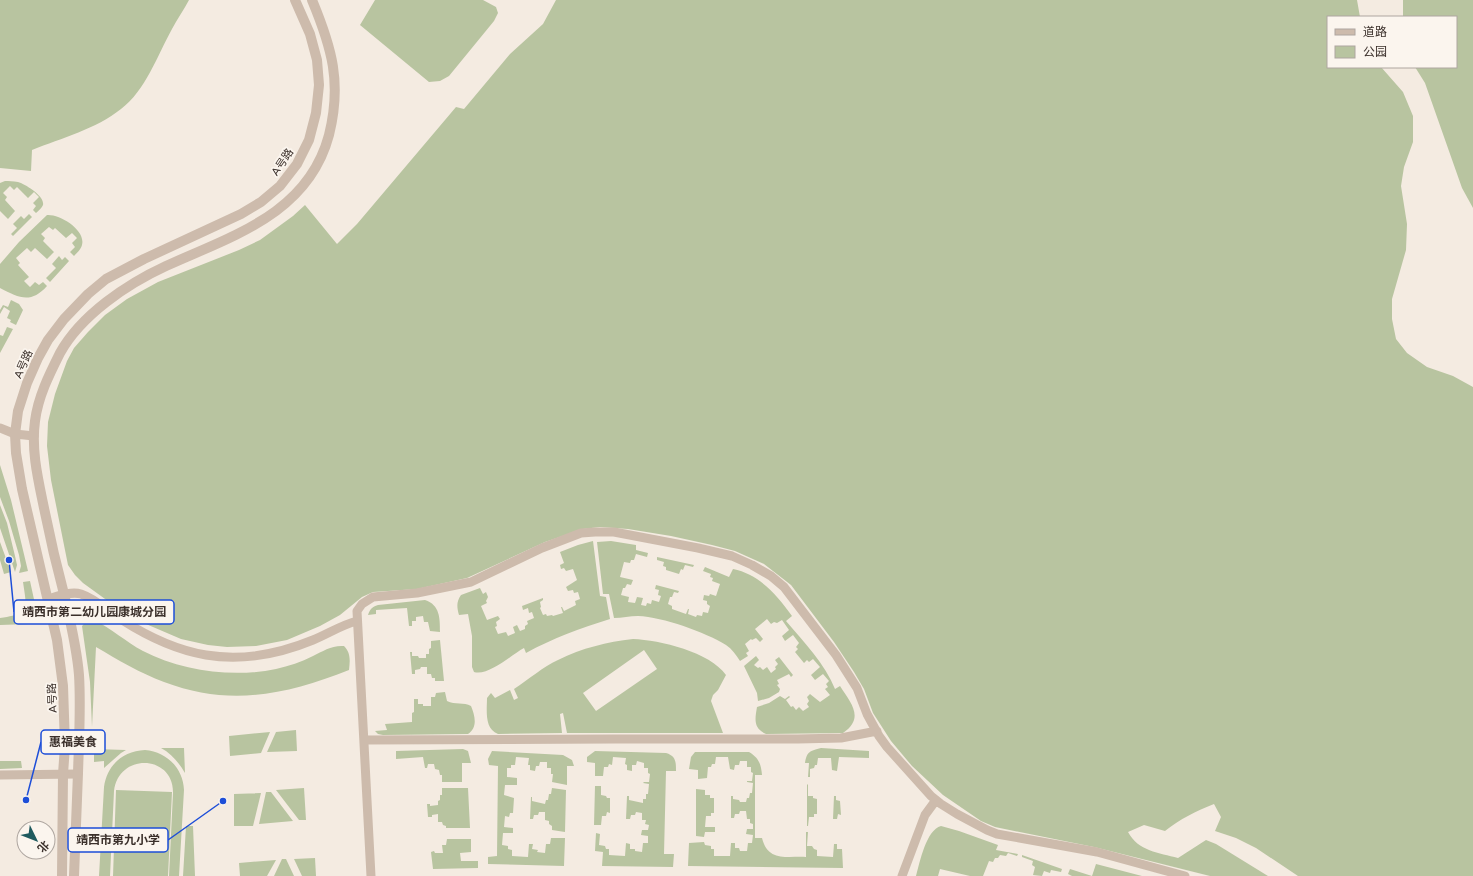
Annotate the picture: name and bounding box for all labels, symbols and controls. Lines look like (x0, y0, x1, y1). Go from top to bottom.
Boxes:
legend (1327, 16, 1457, 68)
text: 道路 (1363, 25, 1387, 39)
text: 公园 (1363, 45, 1387, 59)
street label: A号路 (269, 146, 296, 178)
street label: A号路 (11, 348, 36, 381)
callout: 靖西市第二幼儿园康城分园 (14, 600, 174, 624)
text: 靖西市第二幼儿园康城分园 (22, 605, 166, 619)
street label: A号路 (45, 683, 60, 713)
callout: 惠福美食 (41, 730, 105, 754)
text: 惠福美食 (49, 735, 97, 749)
north arrow (16, 820, 56, 860)
callout: 靖西市第九小学 (68, 828, 168, 852)
text: 靖西市第九小学 (76, 833, 160, 847)
text: 北 (34, 838, 51, 855)

